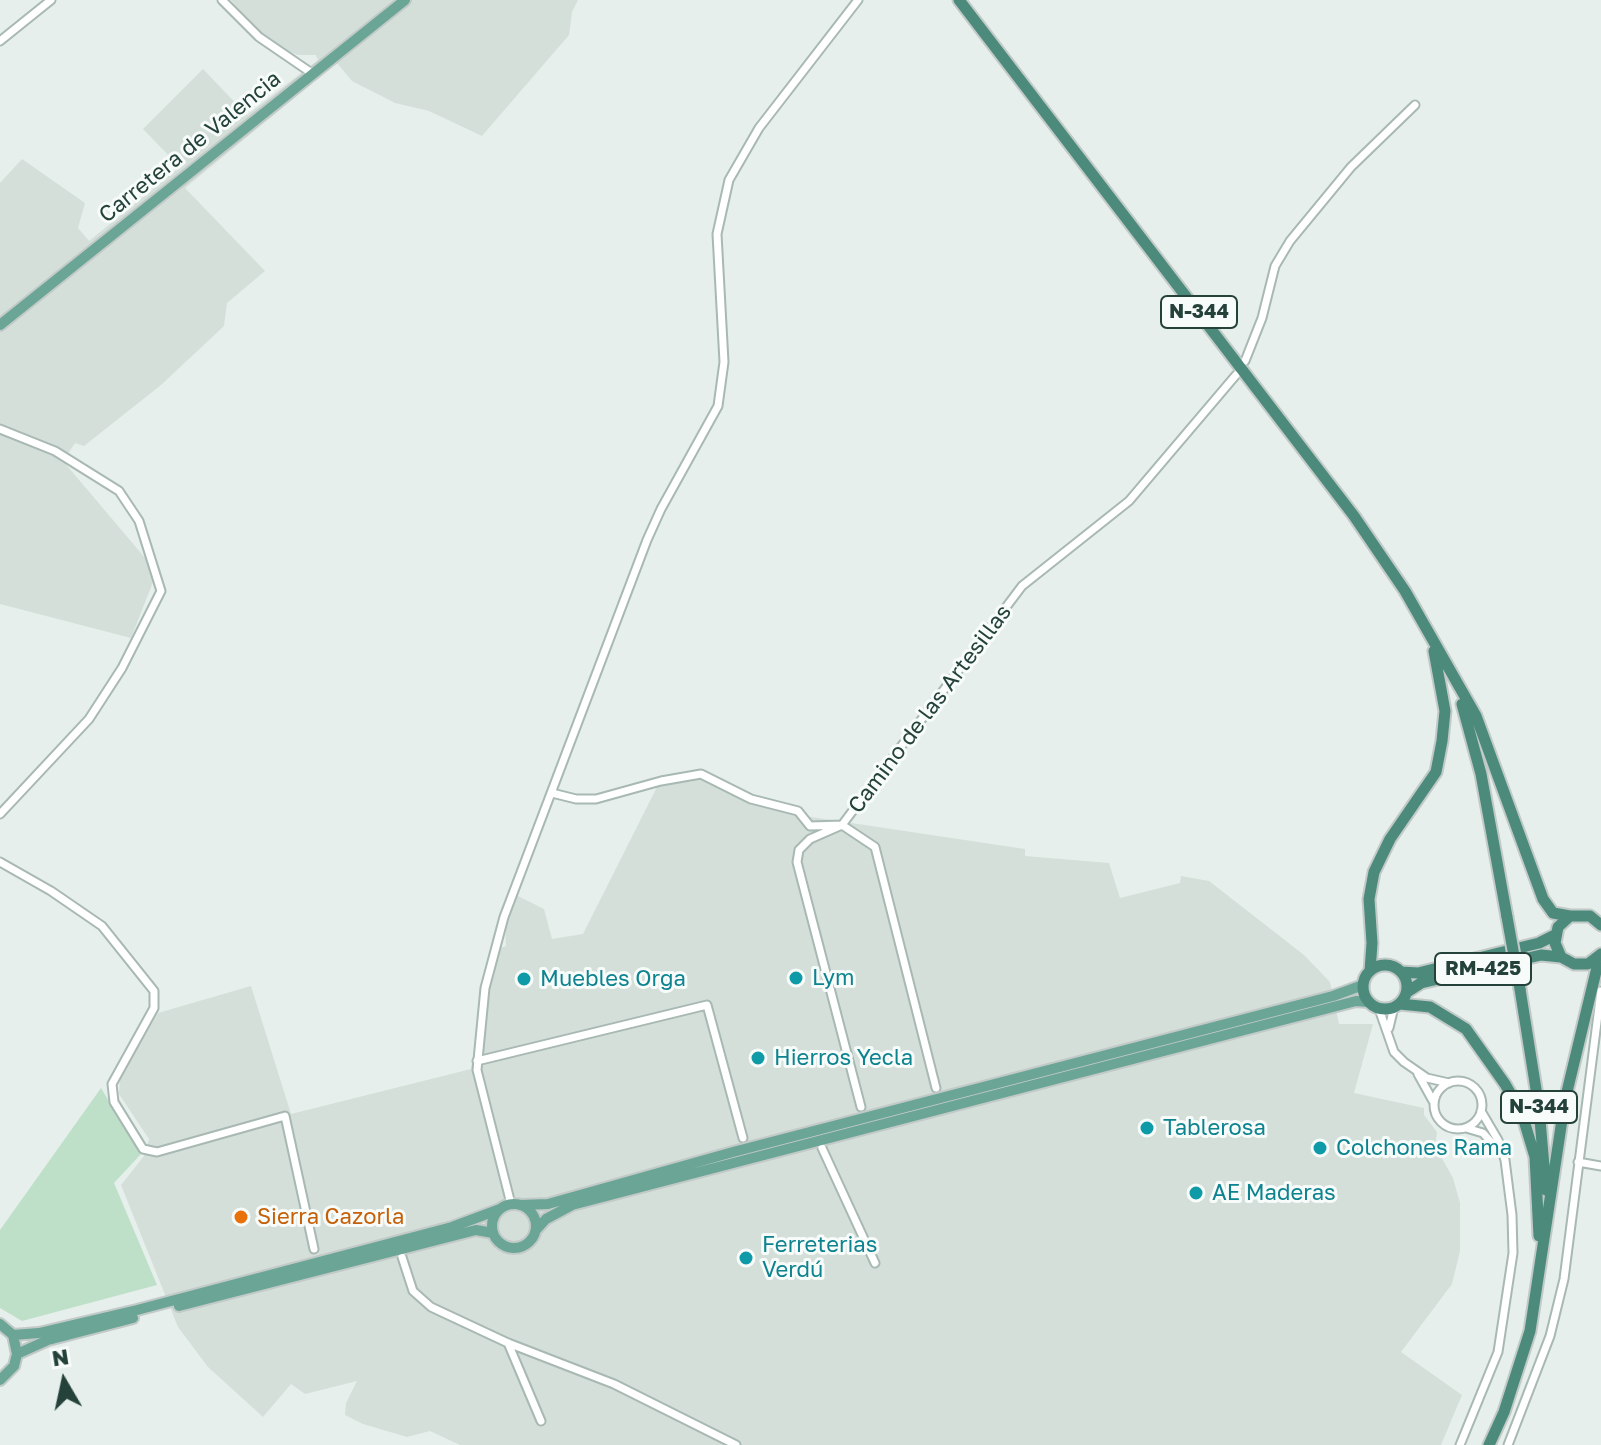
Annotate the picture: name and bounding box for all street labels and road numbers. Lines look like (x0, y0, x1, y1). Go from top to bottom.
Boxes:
street label: Carretera de Valencia (94, 66, 286, 228)
road number: N-344 (1161, 296, 1237, 328)
street label: Camino de las Artesillas (843, 599, 1017, 819)
road number: RM-425 (1435, 953, 1531, 985)
road number: N-344 (1501, 1091, 1577, 1123)

